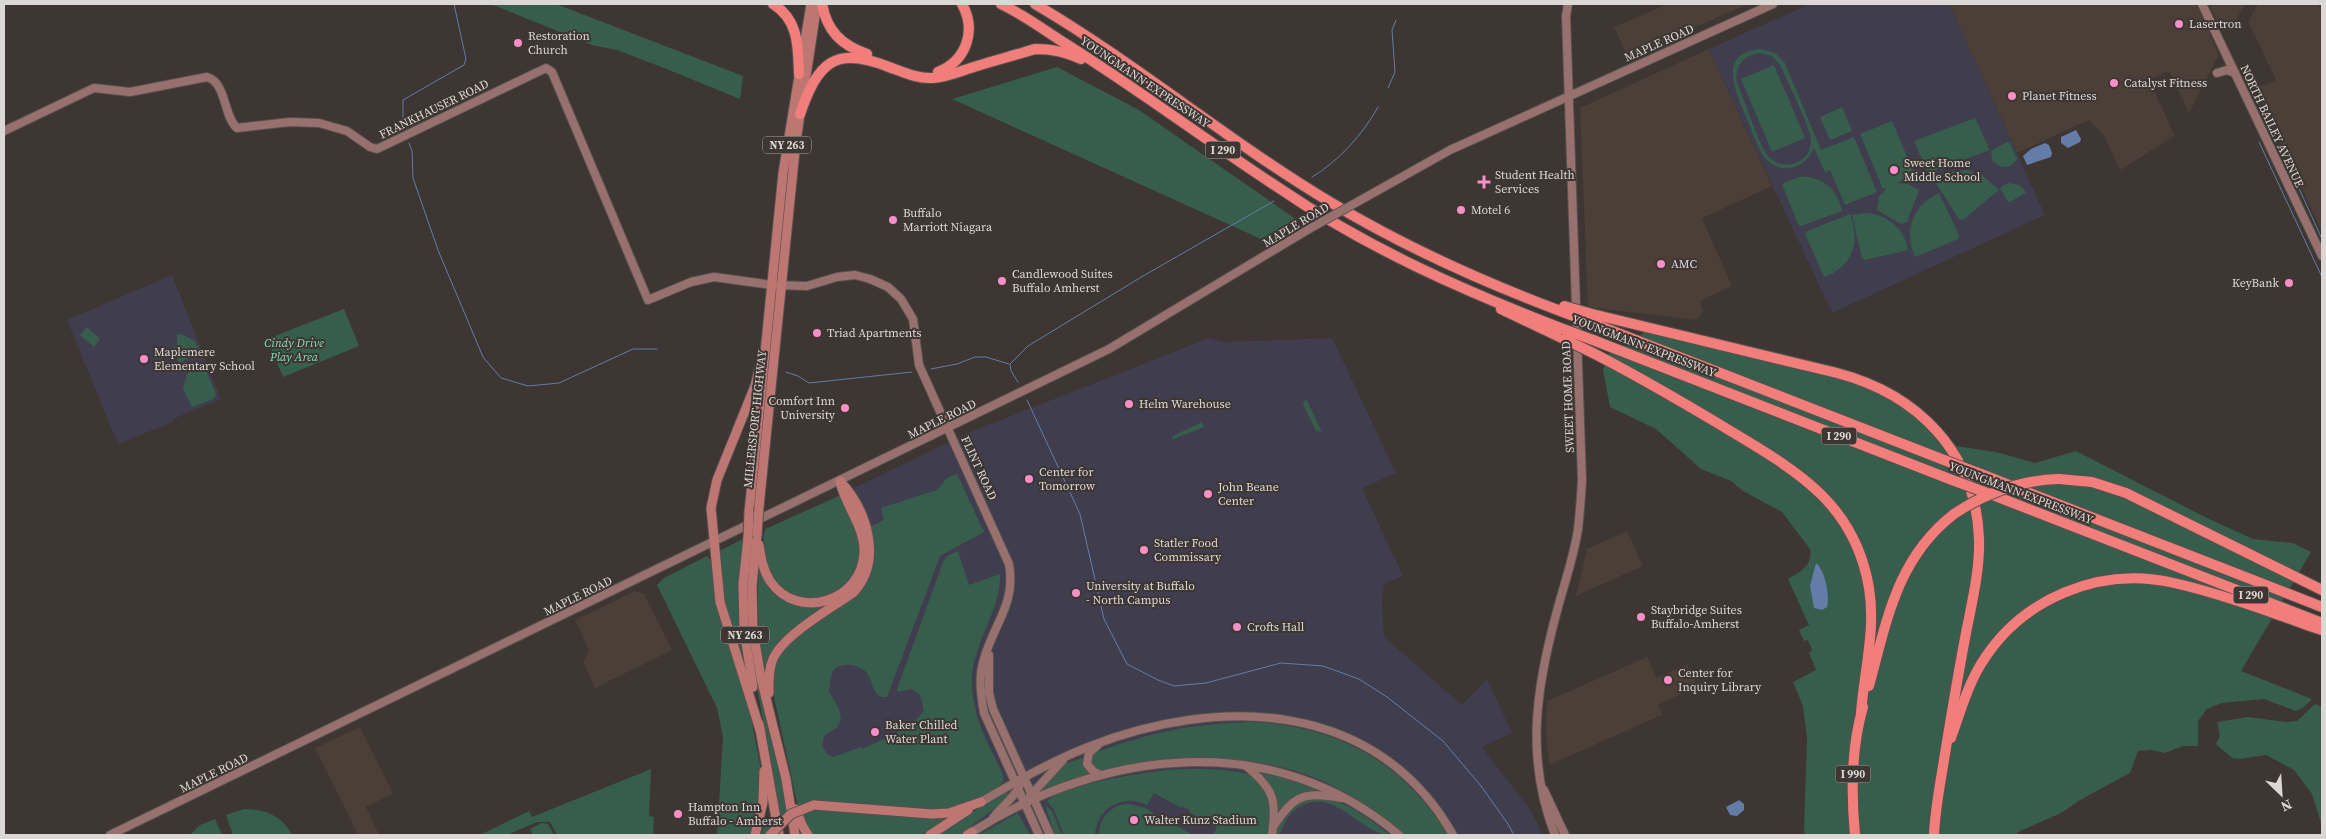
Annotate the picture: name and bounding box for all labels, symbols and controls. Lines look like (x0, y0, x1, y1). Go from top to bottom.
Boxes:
place label: Lasertron (2189, 16, 2242, 32)
marker: Lasertron (2173, 18, 2185, 30)
street label: MAPLE ROAD (1622, 21, 1696, 65)
place label: Restoration Church (528, 28, 590, 58)
street label: YOUNGMANN EXPRESSWAY (1077, 33, 1213, 132)
marker: Restoration Church (512, 37, 524, 49)
street label: NORTH BAILEY AVENUE (2237, 62, 2307, 190)
street label: FRANKHAUSER ROAD (376, 75, 492, 143)
place label: Catalyst Fitness (2124, 75, 2207, 91)
marker: Catalyst Fitness (2108, 77, 2120, 89)
place label: Planet Fitness (2022, 88, 2097, 104)
marker: Planet Fitness (2006, 90, 2018, 102)
road number: NY 263 (763, 136, 811, 154)
road number: I 290 (1206, 142, 1240, 158)
place label: Sweet Home Middle School (1904, 155, 1981, 185)
marker: Sweet Home Middle School (1888, 164, 1900, 176)
place label: Student Health Services (1495, 167, 1575, 197)
marker: Student Health Services (1477, 175, 1491, 189)
street label: MAPLE ROAD (1260, 199, 1332, 251)
place label: Motel 6 (1471, 202, 1510, 218)
marker: Motel 6 (1455, 204, 1467, 216)
place label: Buffalo Marriott Niagara (903, 205, 993, 235)
marker: Buffalo Marriott Niagara (887, 214, 899, 226)
place label: AMC (1671, 256, 1697, 272)
marker: AMC (1655, 258, 1667, 270)
place label: Candlewood Suites Buffalo Amherst (1012, 266, 1113, 296)
marker: Candlewood Suites Buffalo Amherst (996, 275, 1008, 287)
place label: KeyBank (2232, 275, 2279, 291)
marker: KeyBank (2283, 277, 2295, 289)
street label: YOUNGMANN EXPRESSWAY (1570, 311, 1719, 381)
place label: Triad Apartments (827, 325, 921, 341)
marker: Triad Apartments (811, 327, 823, 339)
park label: Cindy Drive Play Area (264, 335, 324, 365)
street label: SWEET HOME ROAD (1558, 341, 1578, 453)
place label: Maplemere Elementary School (154, 344, 255, 374)
street label: MILLERSPORT HIGHWAY (740, 349, 770, 489)
marker: Maplemere Elementary School (138, 353, 150, 365)
place label: Comfort Inn University (768, 393, 836, 423)
street label: MAPLE ROAD (905, 395, 979, 443)
place label: Helm Warehouse (1139, 396, 1231, 412)
marker: Helm Warehouse (1123, 398, 1135, 410)
marker: Comfort Inn University (839, 402, 851, 414)
road number: I 290 (1822, 428, 1856, 444)
street label: FLINT ROAD (957, 433, 1001, 503)
street label: YOUNGMANN EXPRESSWAY (1947, 458, 2096, 528)
place label: Center for Tomorrow (1039, 464, 1096, 494)
marker: Center for Tomorrow (1023, 473, 1035, 485)
place label: John Beane Center (1217, 479, 1279, 509)
marker: John Beane Center (1202, 488, 1214, 500)
place label: Statler Food Commissary (1154, 535, 1222, 565)
marker: Statler Food Commissary (1138, 544, 1150, 556)
street label: MAPLE ROAD (541, 572, 615, 620)
place label: University at Buffalo - North Campus (1086, 578, 1195, 608)
road number: I 290 (2234, 586, 2268, 604)
marker: University at Buffalo - North Campus (1070, 587, 1082, 599)
place label: Staybridge Suites Buffalo-Amherst (1651, 602, 1742, 632)
marker: Staybridge Suites Buffalo-Amherst (1635, 611, 1647, 623)
place label: Crofts Hall (1247, 619, 1305, 635)
marker: Crofts Hall (1231, 621, 1243, 633)
road number: NY 263 (721, 626, 769, 644)
place label: Center for Inquiry Library (1678, 665, 1762, 695)
marker: Center for Inquiry Library (1662, 674, 1674, 686)
place label: Baker Chilled Water Plant (885, 717, 958, 747)
marker: Baker Chilled Water Plant (869, 726, 881, 738)
street label: MAPLE ROAD (177, 749, 251, 797)
road number: I 990 (1836, 766, 1870, 782)
north arrow (2256, 769, 2306, 819)
text: N (2278, 795, 2295, 817)
place label: Hampton Inn Buffalo - Amherst (688, 799, 782, 829)
marker: Hampton Inn Buffalo - Amherst (672, 808, 684, 820)
place label: Walter Kunz Stadium (1144, 812, 1257, 828)
marker: Walter Kunz Stadium (1128, 814, 1140, 826)

